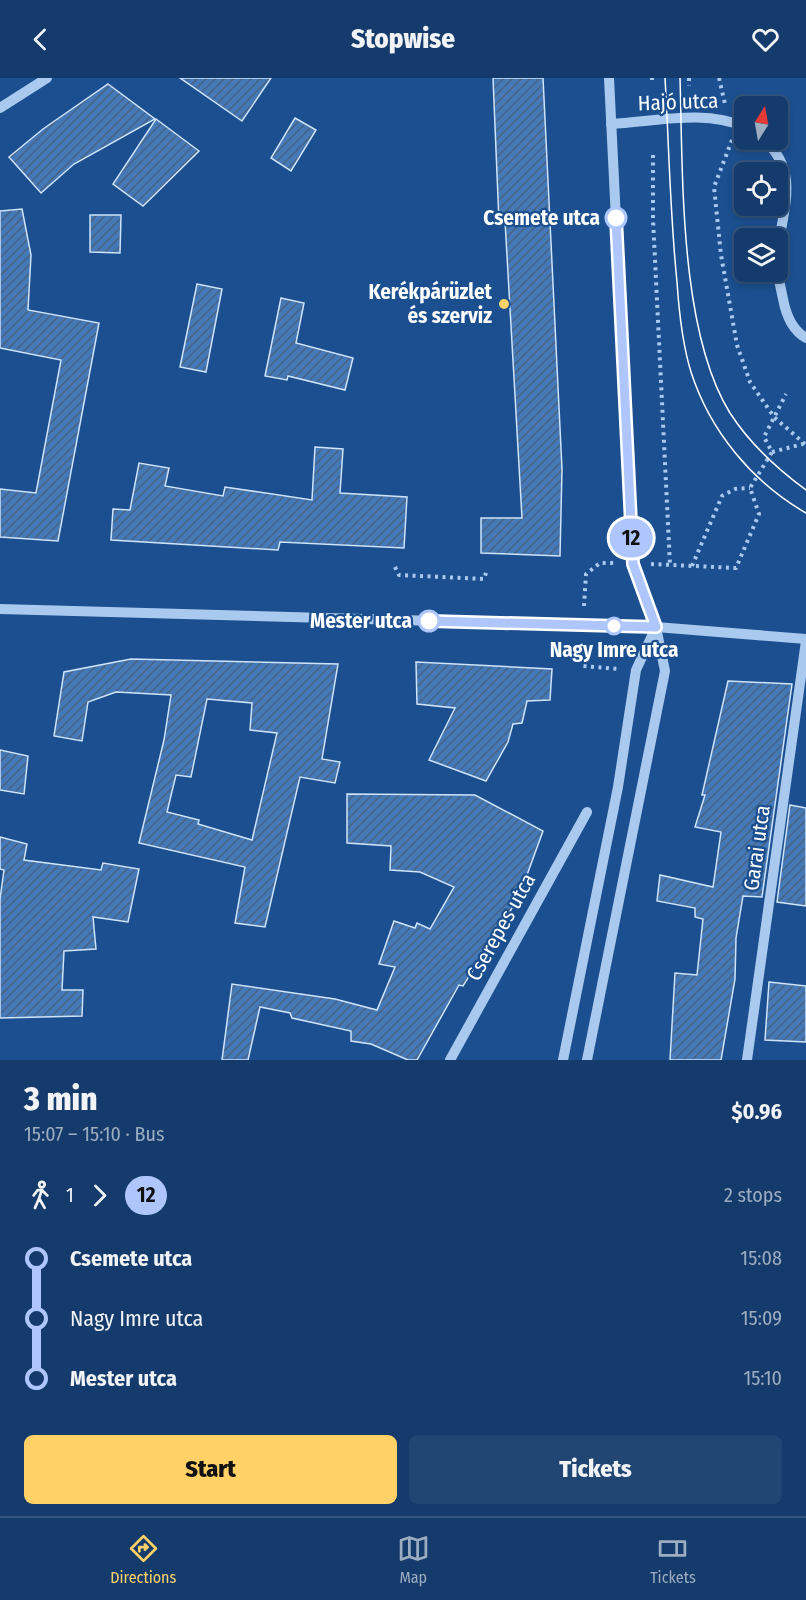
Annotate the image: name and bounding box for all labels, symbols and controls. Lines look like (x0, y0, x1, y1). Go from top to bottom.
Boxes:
icon: back (24, 23, 57, 56)
text: Stopwise (351, 23, 455, 55)
icon: heart (749, 23, 782, 56)
street label: Hajó utca (637, 88, 719, 116)
north arrow (734, 96, 788, 150)
map controls (734, 96, 788, 282)
button: locate (734, 162, 788, 216)
place label: Csemete utca (483, 205, 600, 231)
marker: Csemete utca (605, 207, 627, 229)
button: layers (734, 228, 788, 282)
place label: Kerékpárüzlet és szerviz (368, 279, 493, 329)
marker: Kerékpárüzlet és szerviz (497, 297, 511, 311)
line badge: 12 (604, 518, 658, 558)
text: 12 (622, 525, 640, 551)
place label: Mester utca (310, 608, 412, 634)
marker: Mester utca (418, 610, 440, 632)
marker: Nagy Imre utca (605, 617, 623, 635)
place label: Nagy Imre utca (550, 637, 678, 663)
street label: Garai utca (738, 804, 776, 892)
street label: Cserepes utca (461, 869, 541, 985)
text: 3 min (24, 1079, 97, 1119)
text: $0.96 (732, 1098, 782, 1125)
text: 15:07 – 15:10 · Bus (24, 1122, 164, 1146)
icon: walk (24, 1179, 57, 1212)
icon: forward (83, 1179, 116, 1212)
text: 12 (137, 1182, 155, 1208)
text: 1 (66, 1183, 74, 1207)
text: 2 stops (724, 1183, 782, 1207)
text: Csemete utca (70, 1245, 192, 1272)
text: 15:08 (740, 1246, 782, 1270)
text: Nagy Imre utca (70, 1305, 203, 1332)
text: 15:09 (741, 1306, 782, 1330)
text: Mester utca (70, 1365, 177, 1392)
text: 15:10 (743, 1366, 782, 1390)
button: Start (24, 1435, 397, 1504)
button: Tickets (409, 1435, 782, 1504)
tab: Directions (110, 1532, 176, 1587)
tab: Map (397, 1532, 430, 1587)
tab: Tickets (650, 1532, 696, 1587)

